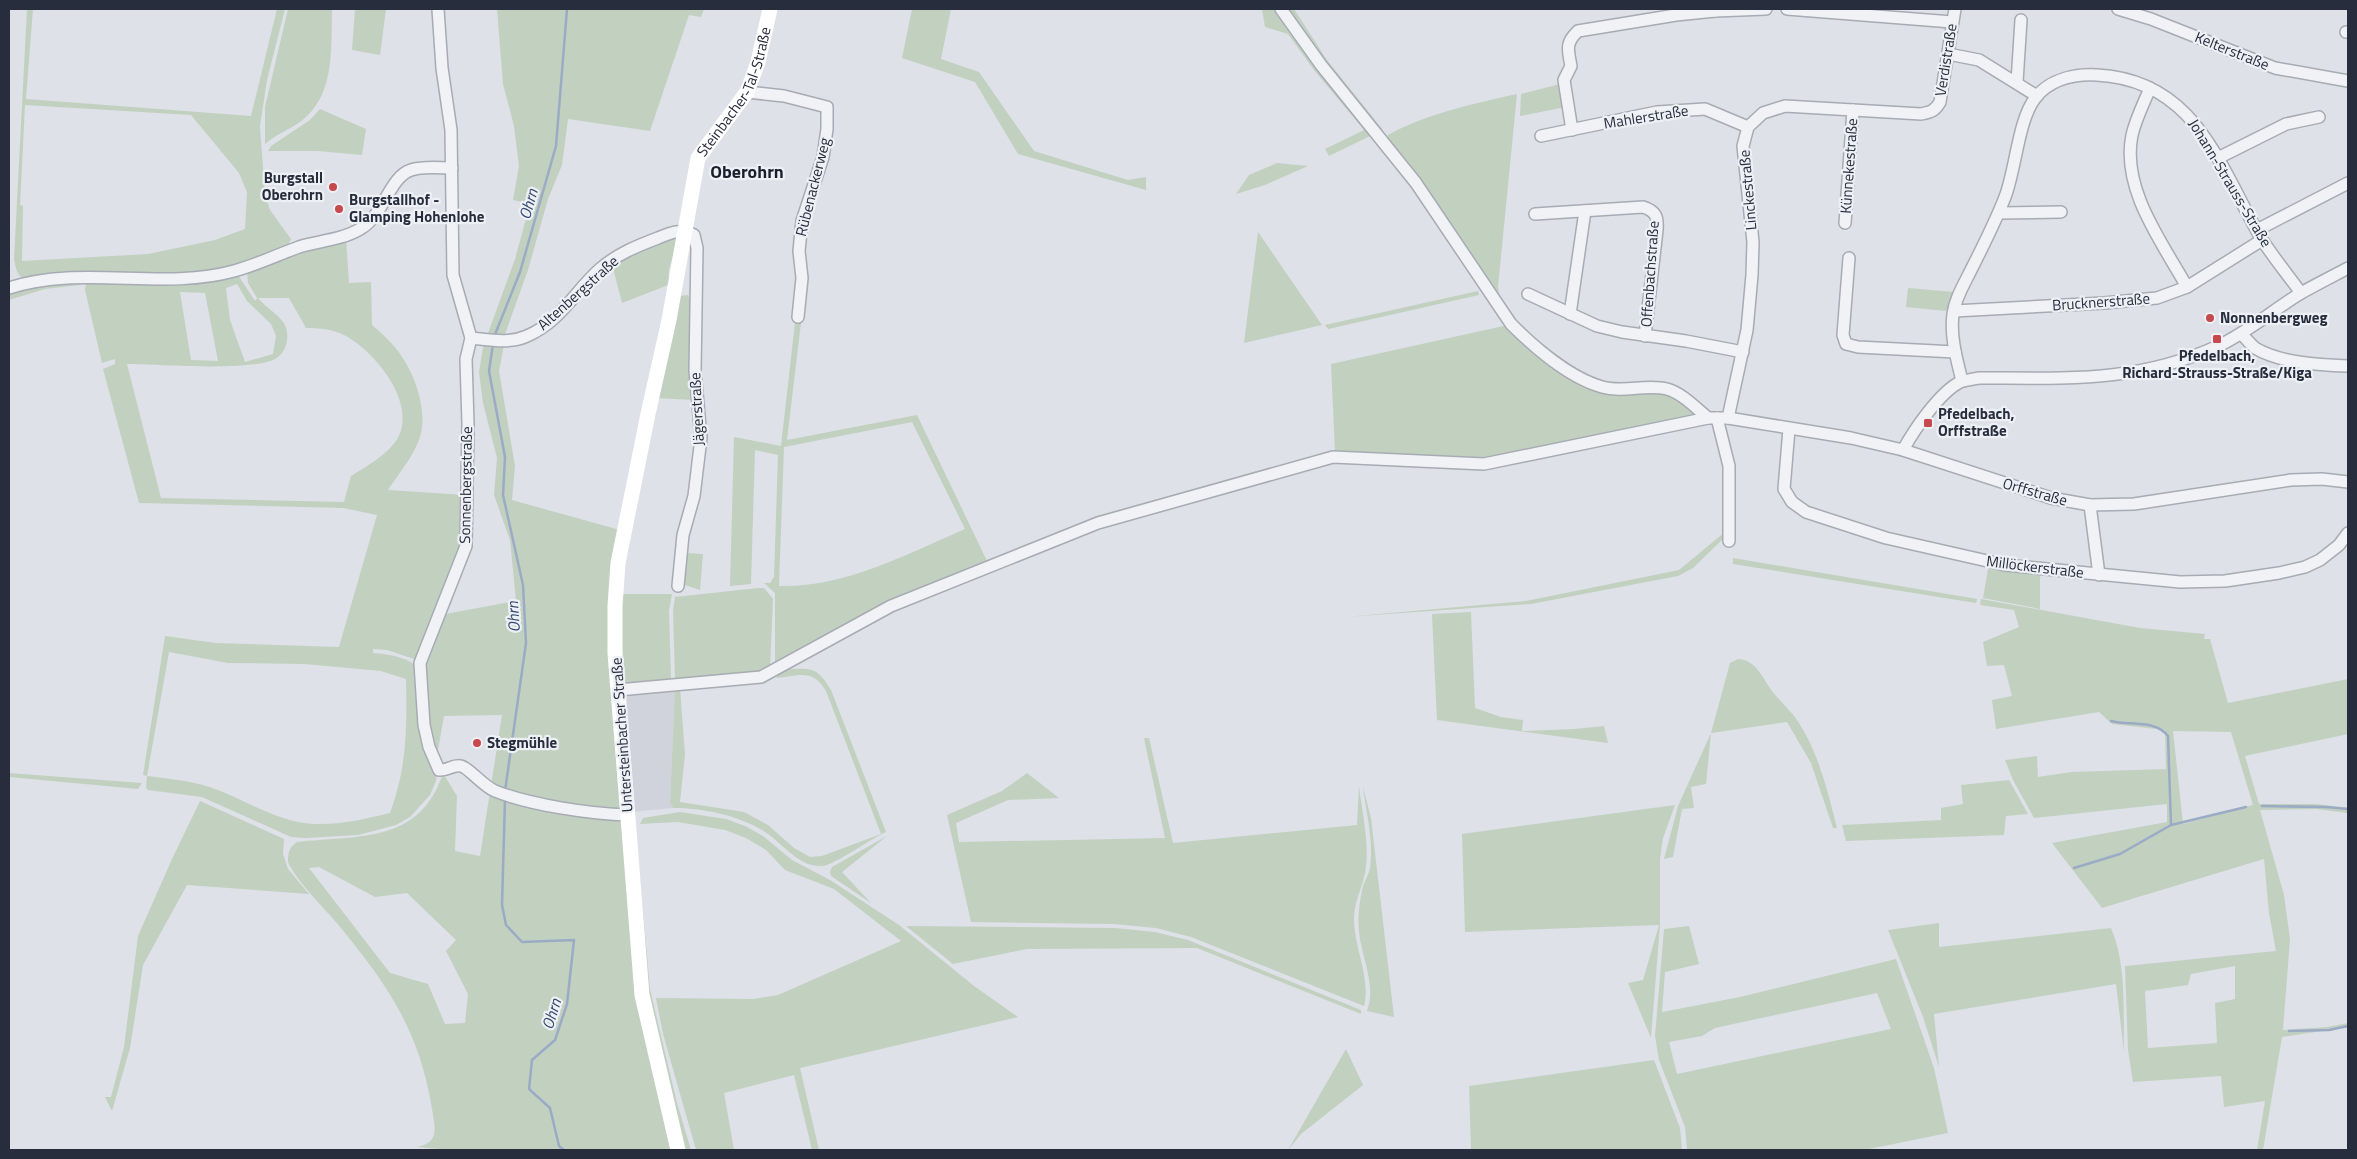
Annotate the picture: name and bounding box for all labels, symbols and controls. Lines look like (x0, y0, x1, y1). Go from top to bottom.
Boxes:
street label: Verdistraße (1928, 22, 1963, 98)
street label: Steinbacher-Tal-Straße (691, 25, 777, 161)
street label: Kelterstraße (2191, 25, 2273, 76)
street label: Mahlerstraße (1602, 98, 1690, 135)
street label: Johann-Strauss-Straße (2183, 114, 2278, 251)
street label: Künnekestraße (1834, 117, 1863, 214)
street label: Rübenackerweg (789, 135, 836, 239)
street label: Linckestraße (1733, 149, 1762, 231)
district label: Oberohrn (710, 158, 784, 185)
place label: Burgstall Oberohrn (262, 166, 323, 206)
marker: Burgstall Oberohrn (327, 181, 339, 193)
water label: Ohrn (512, 185, 544, 222)
place label: Burgstallhof - Glamping Hohenlohe (349, 188, 485, 228)
marker: Burgstallhof - Glamping Hohenlohe (333, 203, 345, 215)
street label: Offenbachstraße (1634, 220, 1665, 328)
street label: Altenbergstraße (532, 250, 624, 336)
street label: Brucknerstraße (2051, 287, 2151, 316)
place label: Nonnenbergweg (2220, 306, 2327, 329)
marker: Nonnenbergweg (2204, 312, 2216, 324)
marker: Pfedelbach, Richard-Strauss-Straße/Kiga (2211, 333, 2223, 345)
place label: Pfedelbach, Richard-Strauss-Straße/Kiga (2122, 344, 2312, 384)
street label: Jägerstraße (683, 372, 710, 446)
place label: Pfedelbach, Orffstraße (1938, 402, 2015, 442)
marker: Pfedelbach, Orffstraße (1922, 417, 1934, 429)
street label: Sonnenbergstraße (453, 426, 478, 544)
street label: Orffstraße (2000, 471, 2070, 512)
street label: Millöckerstraße (1985, 549, 2085, 584)
water label: Ohrn (500, 600, 526, 633)
street label: Untersteinbacher Straße (605, 657, 638, 813)
place label: Stegmühle (487, 731, 557, 754)
marker: Stegmühle (471, 737, 483, 749)
water label: Ohrn (535, 995, 567, 1032)

